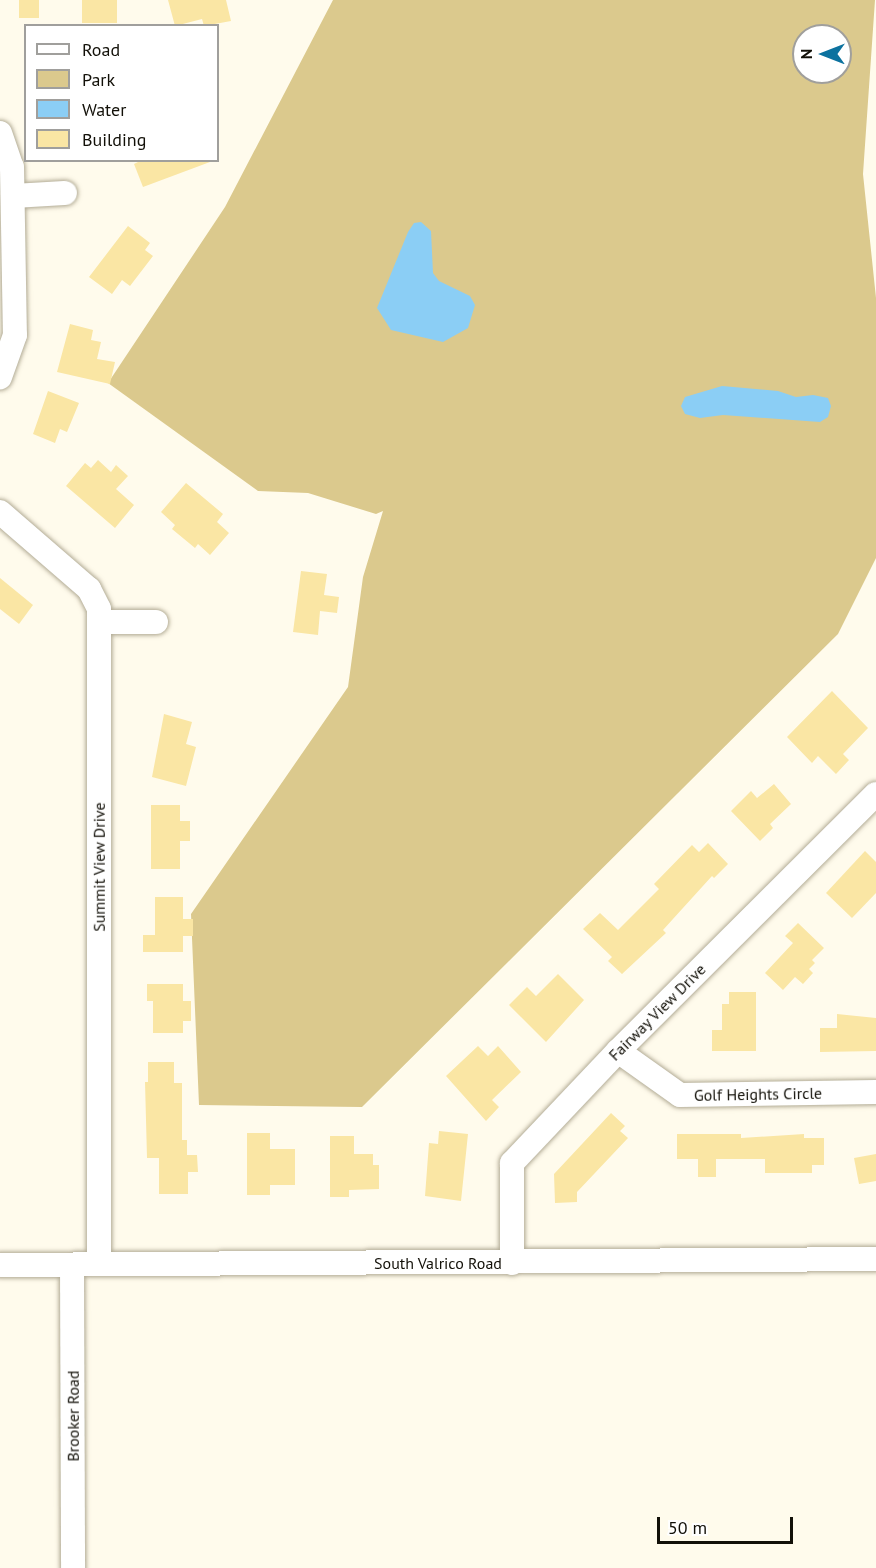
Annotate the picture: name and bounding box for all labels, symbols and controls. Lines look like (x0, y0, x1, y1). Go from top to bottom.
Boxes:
legend (24, 24, 219, 162)
north arrow (792, 24, 852, 84)
text: Road (82, 38, 120, 61)
text: N (796, 49, 816, 59)
text: Park (82, 68, 115, 91)
text: Water (82, 98, 126, 121)
text: Building (82, 128, 146, 151)
street label: Summit View Drive (89, 802, 109, 932)
street label: Fairway View Drive (604, 959, 710, 1065)
street label: Golf Heights Circle (694, 1083, 822, 1105)
street label: South Valrico Road (374, 1253, 502, 1273)
street label: Brooker Road (63, 1370, 83, 1462)
scale bar (660, 1505, 796, 1543)
text: 50 m (668, 1516, 707, 1539)

